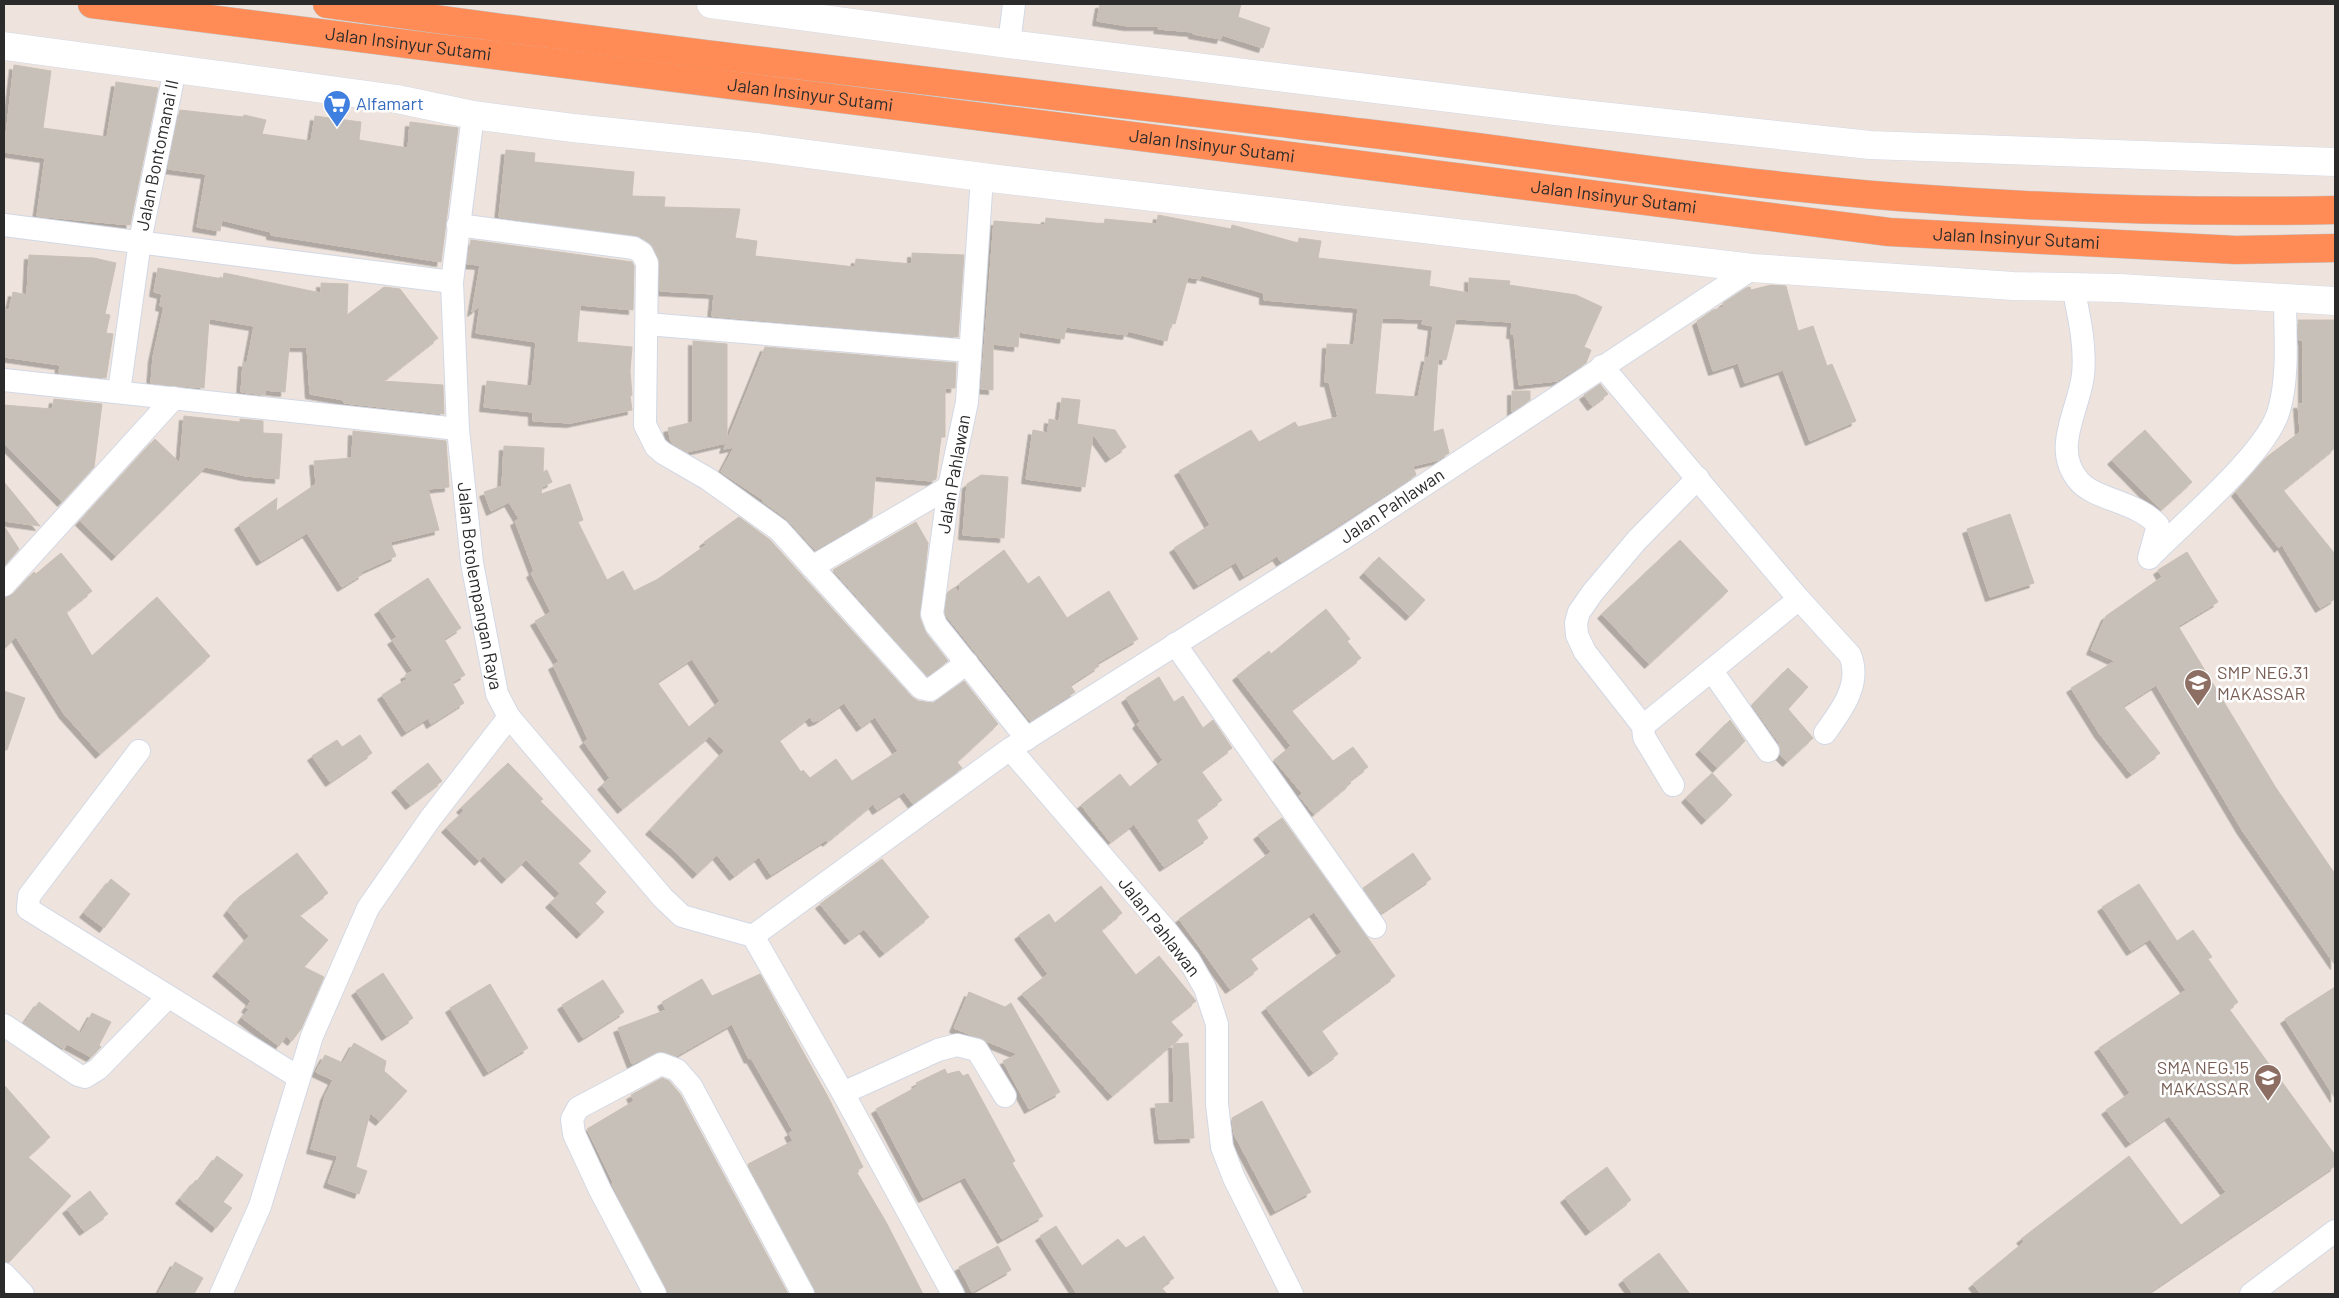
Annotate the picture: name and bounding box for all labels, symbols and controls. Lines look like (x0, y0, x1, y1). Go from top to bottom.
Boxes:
street label: Jalan Insinyur Sutami (324, 22, 493, 65)
street label: Jalan Insinyur Sutami (726, 73, 895, 116)
street label: Jalan Bontomanai II (130, 78, 183, 233)
supermarket icon: Alfamart (322, 89, 352, 128)
place label: Alfamart (356, 92, 424, 114)
street label: Jalan Insinyur Sutami (1128, 124, 1296, 167)
street label: Jalan Insinyur Sutami (1530, 175, 1698, 218)
street label: Jalan Insinyur Sutami (1933, 222, 2100, 253)
street label: Jalan Pahlawan (932, 413, 974, 535)
street label: Jalan Pahlawan (1335, 463, 1448, 548)
street label: Jalan Botolempangan Raya (454, 481, 508, 692)
place label: SMP NEG.31 MAKASSAR (2217, 661, 2309, 704)
school or university icon: SMP NEG.31 MAKASSAR (2183, 668, 2213, 707)
street label: Jalan Pahlawan (1114, 872, 1206, 981)
place label: SMA NEG.15 MAKASSAR (2157, 1056, 2249, 1099)
school or university icon: SMA NEG.15 MAKASSAR (2253, 1063, 2283, 1102)

